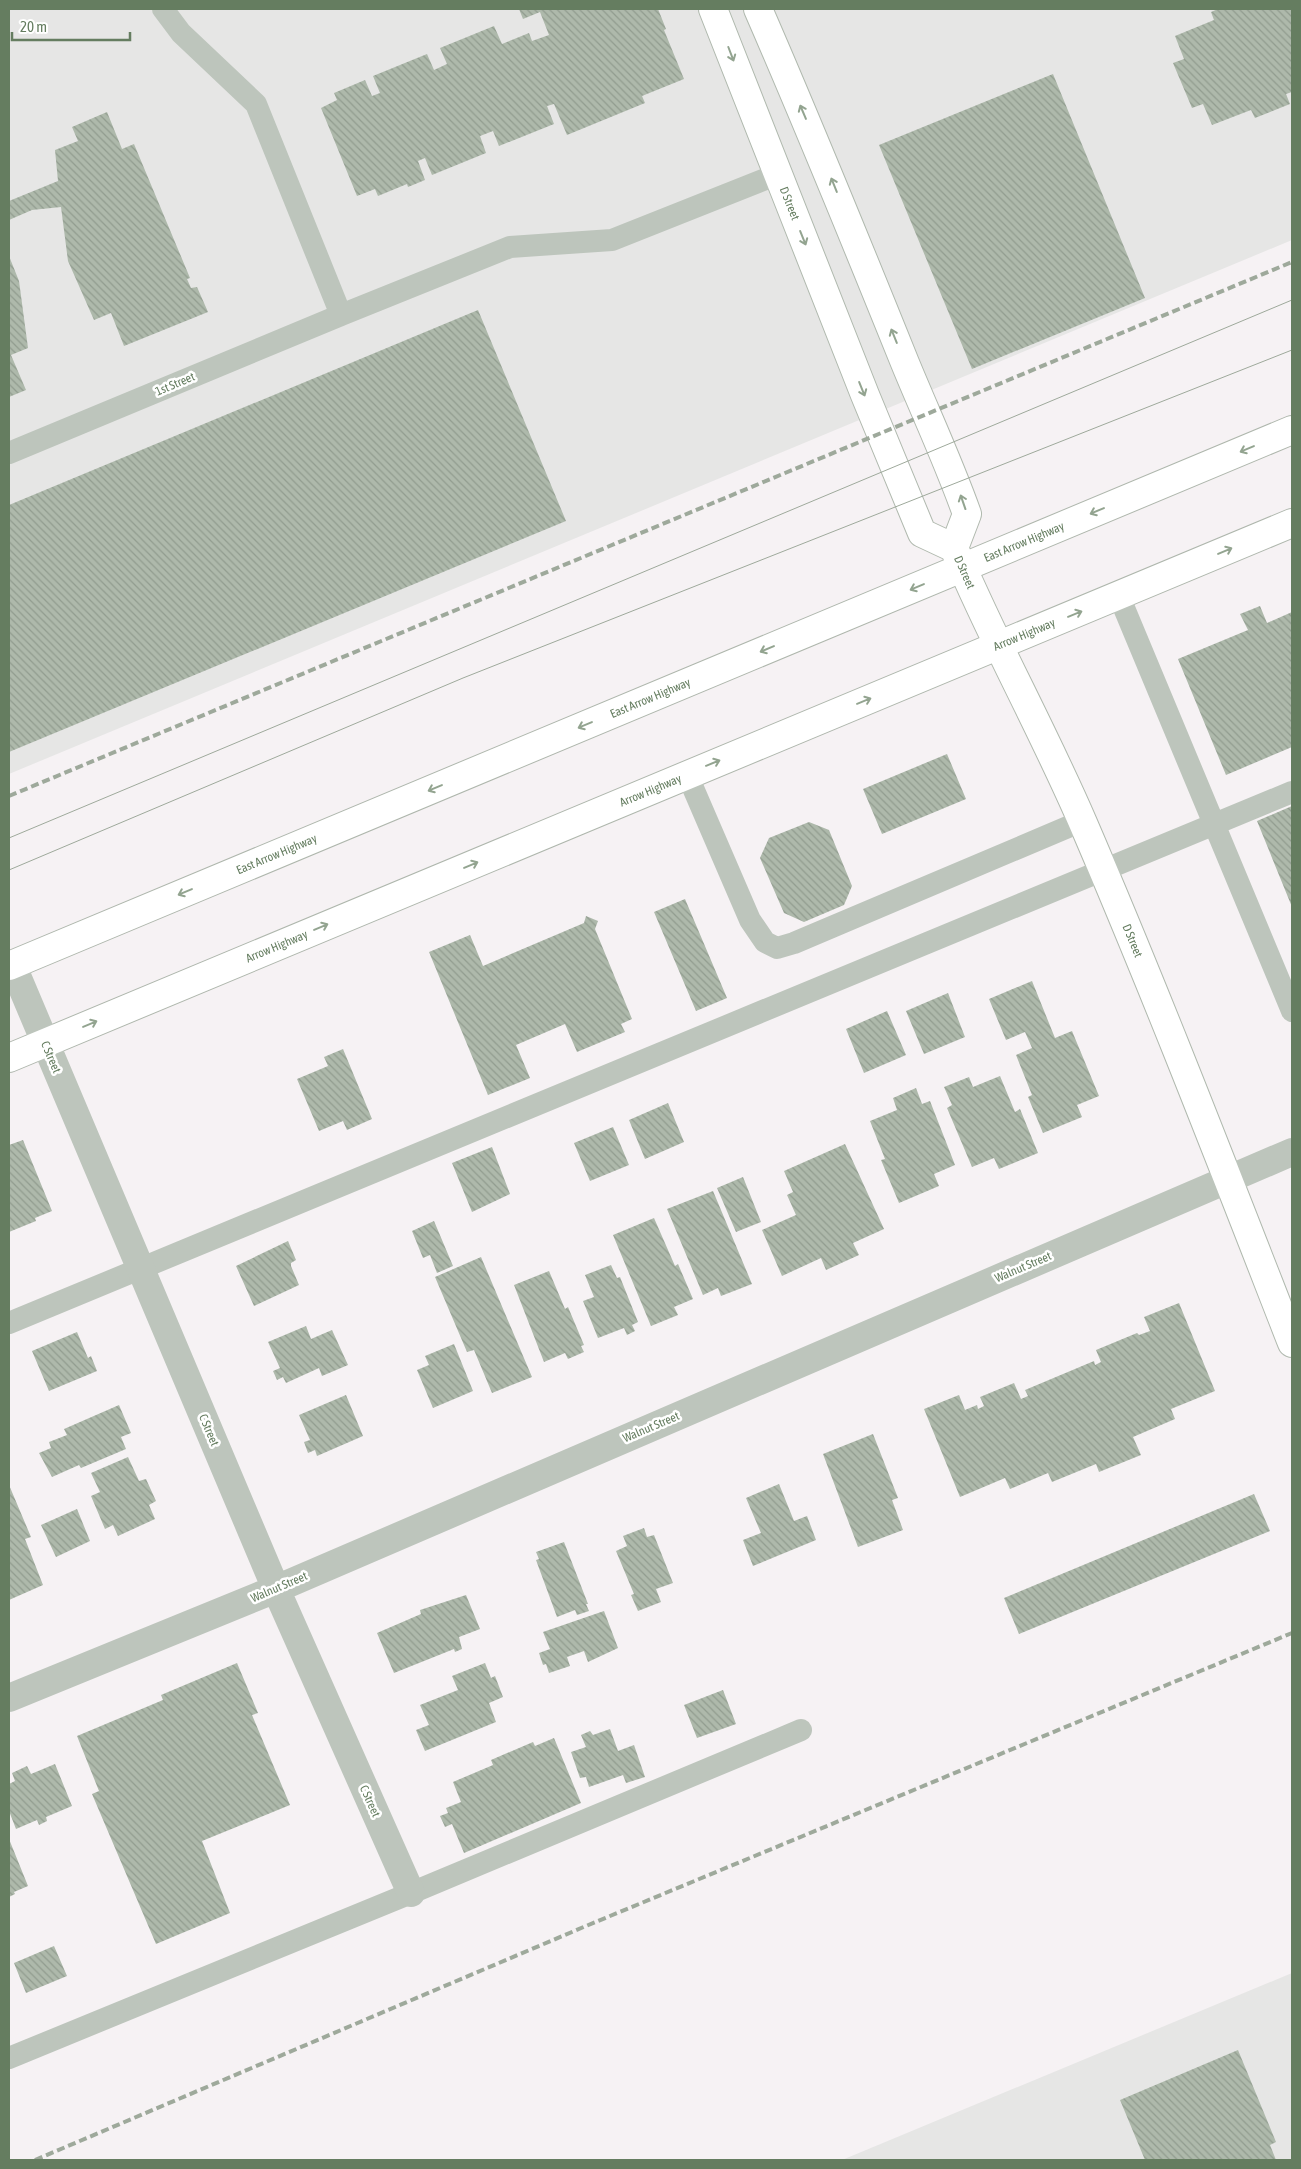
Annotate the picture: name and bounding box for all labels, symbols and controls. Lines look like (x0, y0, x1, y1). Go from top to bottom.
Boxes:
scale bar (12, 10, 130, 42)
text: 20 m (20, 18, 47, 35)
one-way arrow (726, 46, 736, 61)
one-way arrow (797, 105, 807, 120)
one-way arrow (828, 178, 838, 193)
street label: D Street (777, 185, 803, 223)
one-way arrow (799, 230, 808, 245)
one-way arrow (889, 329, 899, 344)
street label: 1st Street (153, 369, 197, 399)
one-way arrow (858, 381, 868, 396)
one-way arrow (1240, 445, 1255, 454)
one-way arrow (958, 495, 967, 511)
one-way arrow (1090, 507, 1105, 517)
street label: East Arrow Highway (982, 519, 1066, 565)
one-way arrow (1217, 546, 1232, 556)
street label: D Street (951, 554, 978, 592)
one-way arrow (910, 582, 925, 592)
one-way arrow (1067, 609, 1082, 618)
street label: Arrow Highway (991, 616, 1057, 654)
one-way arrow (760, 645, 775, 655)
street label: East Arrow Highway (608, 675, 693, 721)
one-way arrow (856, 696, 871, 705)
one-way arrow (578, 721, 593, 731)
one-way arrow (705, 758, 720, 767)
street label: Arrow Highway (617, 771, 684, 810)
one-way arrow (428, 783, 443, 793)
street label: East Arrow Highway (234, 831, 319, 877)
one-way arrow (463, 859, 478, 869)
one-way arrow (177, 889, 192, 898)
one-way arrow (313, 922, 328, 932)
street label: D Street (1119, 922, 1146, 960)
street label: Arrow Highway (244, 927, 310, 965)
one-way arrow (82, 1018, 97, 1028)
street label: C Street (38, 1039, 64, 1076)
street label: Walnut Street (993, 1249, 1054, 1285)
street label: Walnut Street (621, 1409, 682, 1445)
street label: C Street (196, 1412, 222, 1449)
street label: Walnut Street (249, 1569, 310, 1605)
street label: C Street (357, 1783, 383, 1820)

